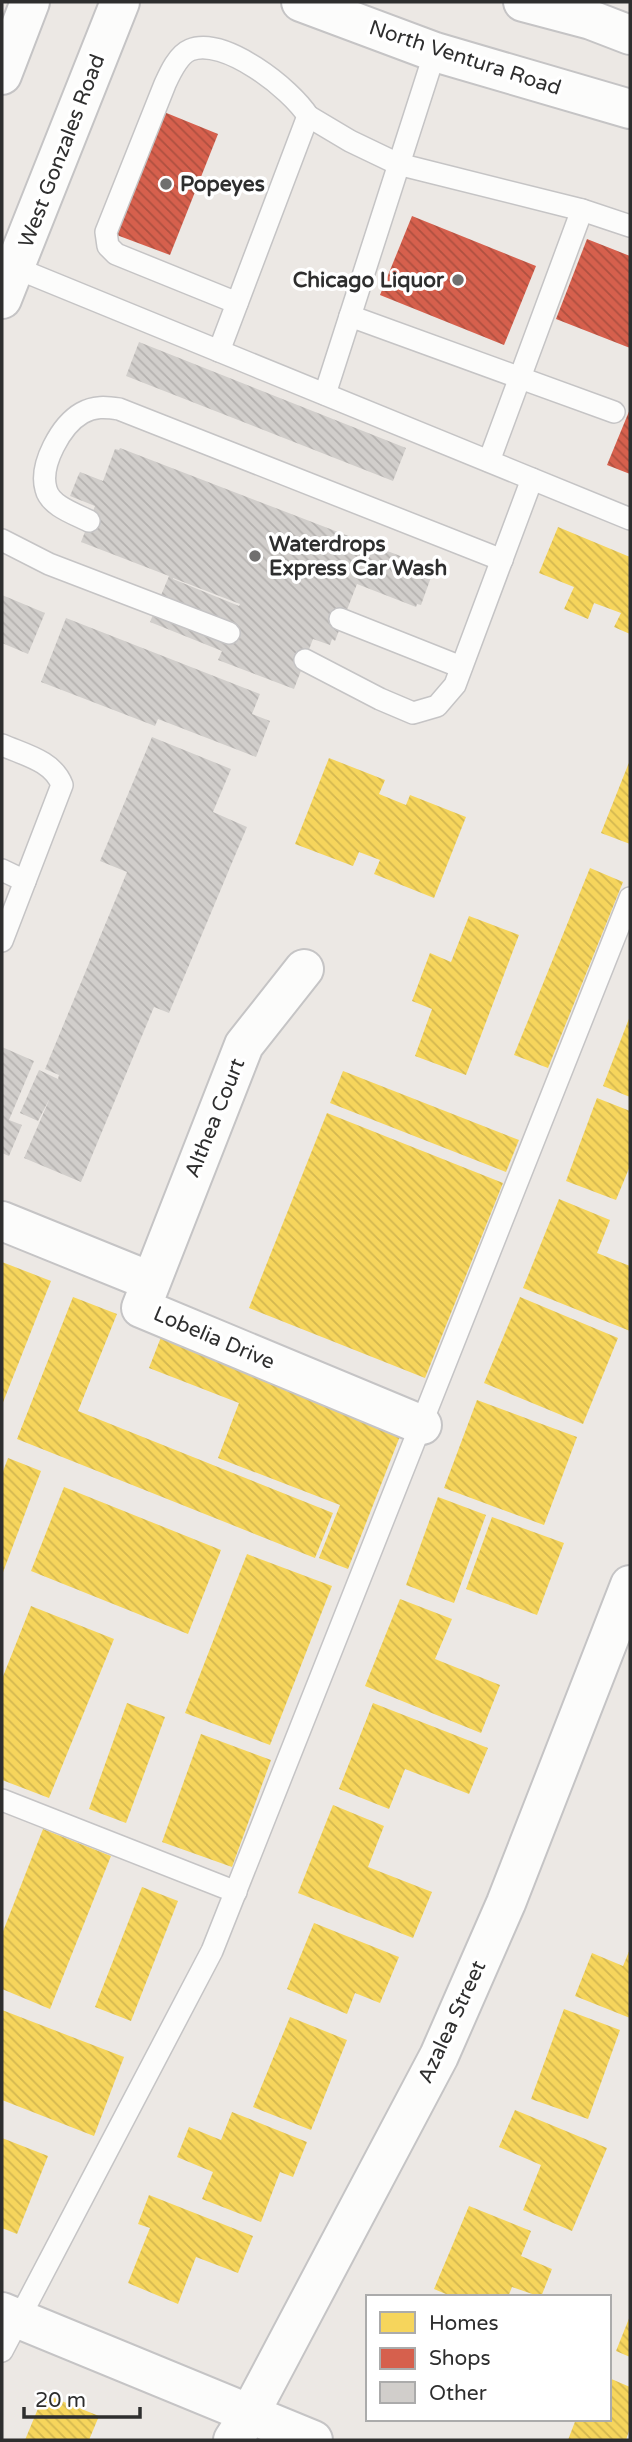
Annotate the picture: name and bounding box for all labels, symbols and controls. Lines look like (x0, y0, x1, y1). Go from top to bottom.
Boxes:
street label: North Ventura Road (366, 15, 564, 101)
street label: West Gonzales Road (14, 51, 110, 251)
place label: Popeyes (180, 172, 265, 197)
marker: Popeyes (158, 176, 174, 192)
place label: Chicago Liquor (293, 268, 445, 293)
marker: Chicago Liquor (450, 272, 466, 288)
place label: Waterdrops Express Car Wash (269, 532, 447, 581)
marker: Waterdrops Express Car Wash (247, 548, 263, 564)
street label: Althea Court (180, 1055, 250, 1181)
street label: Lobelia Drive (150, 1301, 279, 1375)
street label: Azalea Street (413, 1957, 491, 2087)
legend (366, 2295, 611, 2421)
text: Homes (429, 2311, 499, 2336)
text: Shops (429, 2346, 491, 2371)
scale bar (24, 2376, 140, 2420)
text: Other (429, 2381, 487, 2406)
text: 20 m (35, 2388, 86, 2413)

